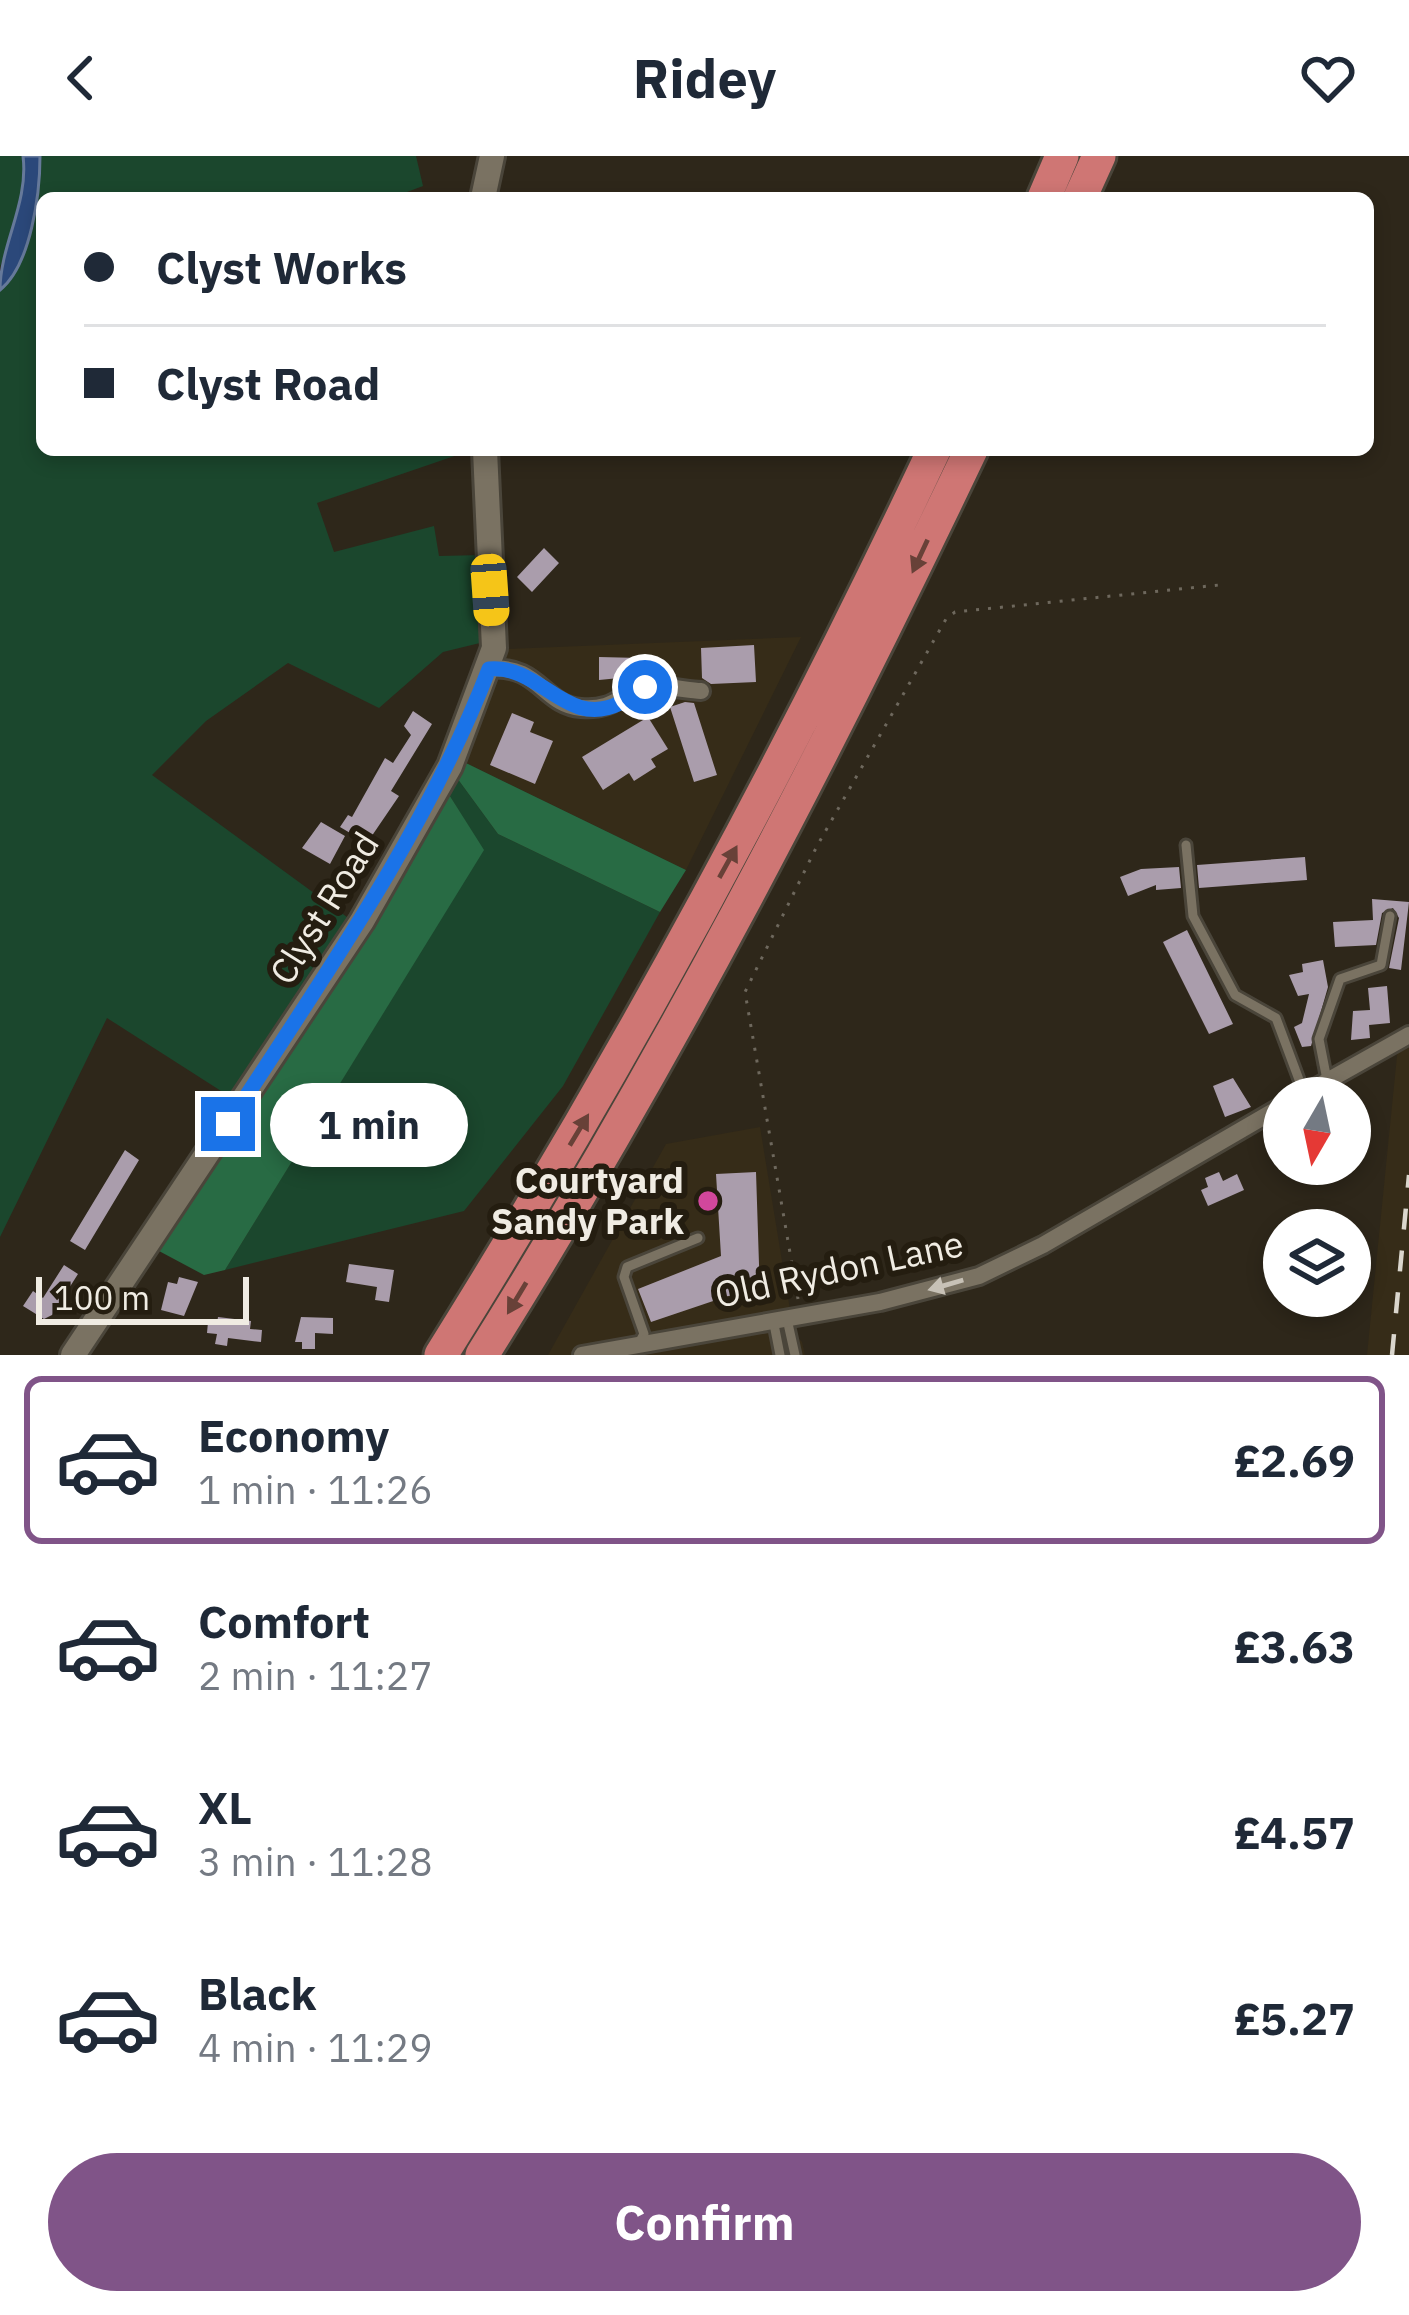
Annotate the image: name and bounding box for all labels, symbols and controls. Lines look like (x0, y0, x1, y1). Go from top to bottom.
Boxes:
text: Ridey (633, 43, 776, 113)
icon: back (48, 45, 114, 111)
icon: heart (1295, 45, 1361, 111)
text: Clyst Works (156, 238, 407, 296)
text: Clyst Road (156, 354, 380, 412)
one-way arrow (910, 539, 930, 574)
car (470, 553, 510, 627)
route start (618, 660, 672, 714)
street label: Clyst Road (258, 823, 389, 993)
one-way arrow (717, 845, 738, 880)
north arrow (1263, 1077, 1371, 1185)
map controls (1263, 1077, 1371, 1317)
callout: 1 min (270, 1082, 468, 1166)
route end (201, 1097, 255, 1151)
text: 1 min (318, 1099, 420, 1150)
one-way arrow (568, 1113, 589, 1147)
place label: Courtyard Sandy Park (491, 1156, 684, 1244)
marker: Courtyard Sandy Park (695, 1188, 721, 1214)
button: layers (1263, 1209, 1371, 1317)
street label: Old Rydon Lane (710, 1219, 967, 1318)
scale bar (36, 1271, 249, 1324)
text: 100 m (54, 1276, 150, 1319)
one-way arrow (927, 1277, 964, 1295)
one-way arrow (507, 1281, 528, 1315)
icon: car (54, 1406, 162, 1514)
text: Economy (198, 1406, 389, 1464)
text: £2.69 (1234, 1431, 1355, 1489)
text: 1 min · 11:26 (198, 1464, 433, 1515)
icon: car (54, 1592, 162, 1700)
text: Comfort (198, 1592, 370, 1650)
text: £3.63 (1234, 1617, 1355, 1675)
text: 2 min · 11:27 (198, 1650, 433, 1701)
icon: car (54, 1778, 162, 1886)
text: XL (198, 1778, 252, 1836)
text: £4.57 (1234, 1803, 1355, 1861)
text: 3 min · 11:28 (198, 1836, 433, 1887)
icon: car (54, 1964, 162, 2072)
text: Black (198, 1964, 317, 2022)
text: £5.27 (1234, 1989, 1355, 2047)
text: 4 min · 11:29 (198, 2022, 433, 2073)
button: Confirm (48, 2153, 1361, 2291)

